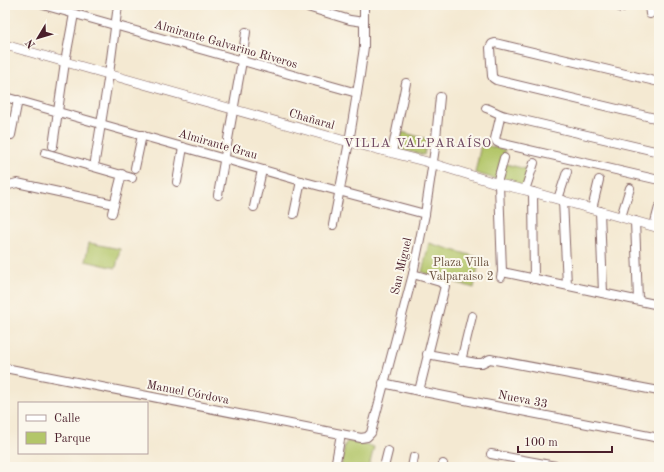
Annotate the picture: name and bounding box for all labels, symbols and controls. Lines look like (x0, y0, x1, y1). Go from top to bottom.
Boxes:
north arrow (18, 18, 58, 58)
street label: Almirante Galvarino Riveros (153, 19, 299, 71)
text: N (24, 36, 38, 50)
street label: Chañaral (287, 108, 336, 132)
street label: Almirante Grau (177, 128, 259, 162)
district label: VILLA VALPARAÍSO (344, 135, 492, 150)
street label: San Miguel (390, 237, 414, 296)
park label: Plaza Villa Valparaiso 2 (428, 257, 494, 283)
street label: Manuel Córdova (146, 379, 230, 407)
street label: Nueva 33 (497, 389, 549, 411)
legend (18, 402, 148, 454)
text: Calle (54, 413, 80, 425)
scale bar (518, 428, 612, 454)
text: Parque (54, 433, 91, 445)
text: 100 m (524, 437, 558, 449)

